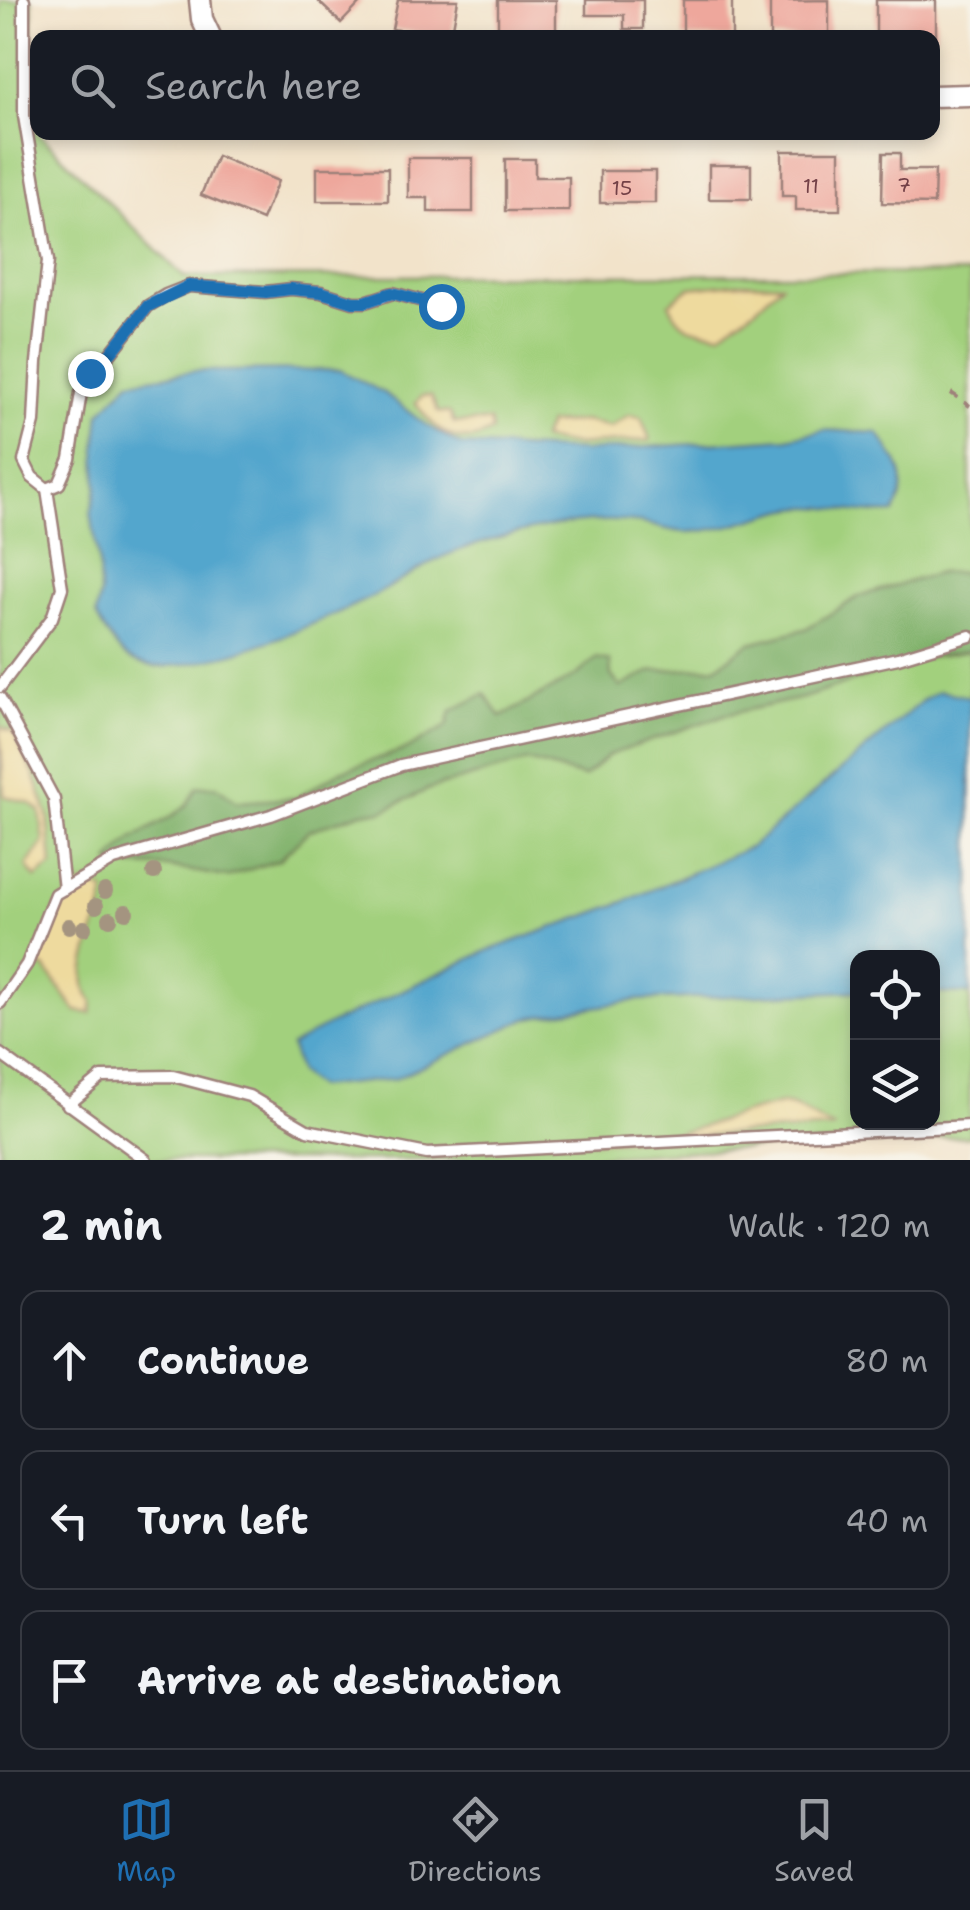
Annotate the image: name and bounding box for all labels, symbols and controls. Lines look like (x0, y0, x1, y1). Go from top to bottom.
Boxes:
search box (30, 30, 940, 140)
icon: search (65, 58, 120, 113)
text: Search here (145, 60, 362, 111)
house number: 7 (897, 172, 911, 198)
house number: 11 (803, 173, 819, 199)
house number: 15 (612, 175, 632, 201)
route start (419, 284, 465, 330)
route end (68, 351, 114, 397)
map controls (850, 950, 940, 1130)
button: locate (850, 950, 940, 1040)
button: layers (850, 1040, 940, 1130)
text: 2 min (40, 1197, 162, 1253)
text: Walk · 120 m (728, 1204, 930, 1247)
icon: ahead (42, 1333, 97, 1388)
text: Continue (137, 1335, 309, 1386)
text: 80 m (845, 1339, 928, 1382)
icon: left (42, 1493, 97, 1548)
text: Turn left (137, 1495, 309, 1546)
text: 40 m (845, 1499, 928, 1542)
icon: arrive (42, 1653, 97, 1708)
text: Arrive at destination (137, 1655, 561, 1706)
tab: Map (116, 1792, 176, 1890)
tab: Directions (409, 1792, 542, 1890)
tab: Saved (774, 1792, 854, 1890)

